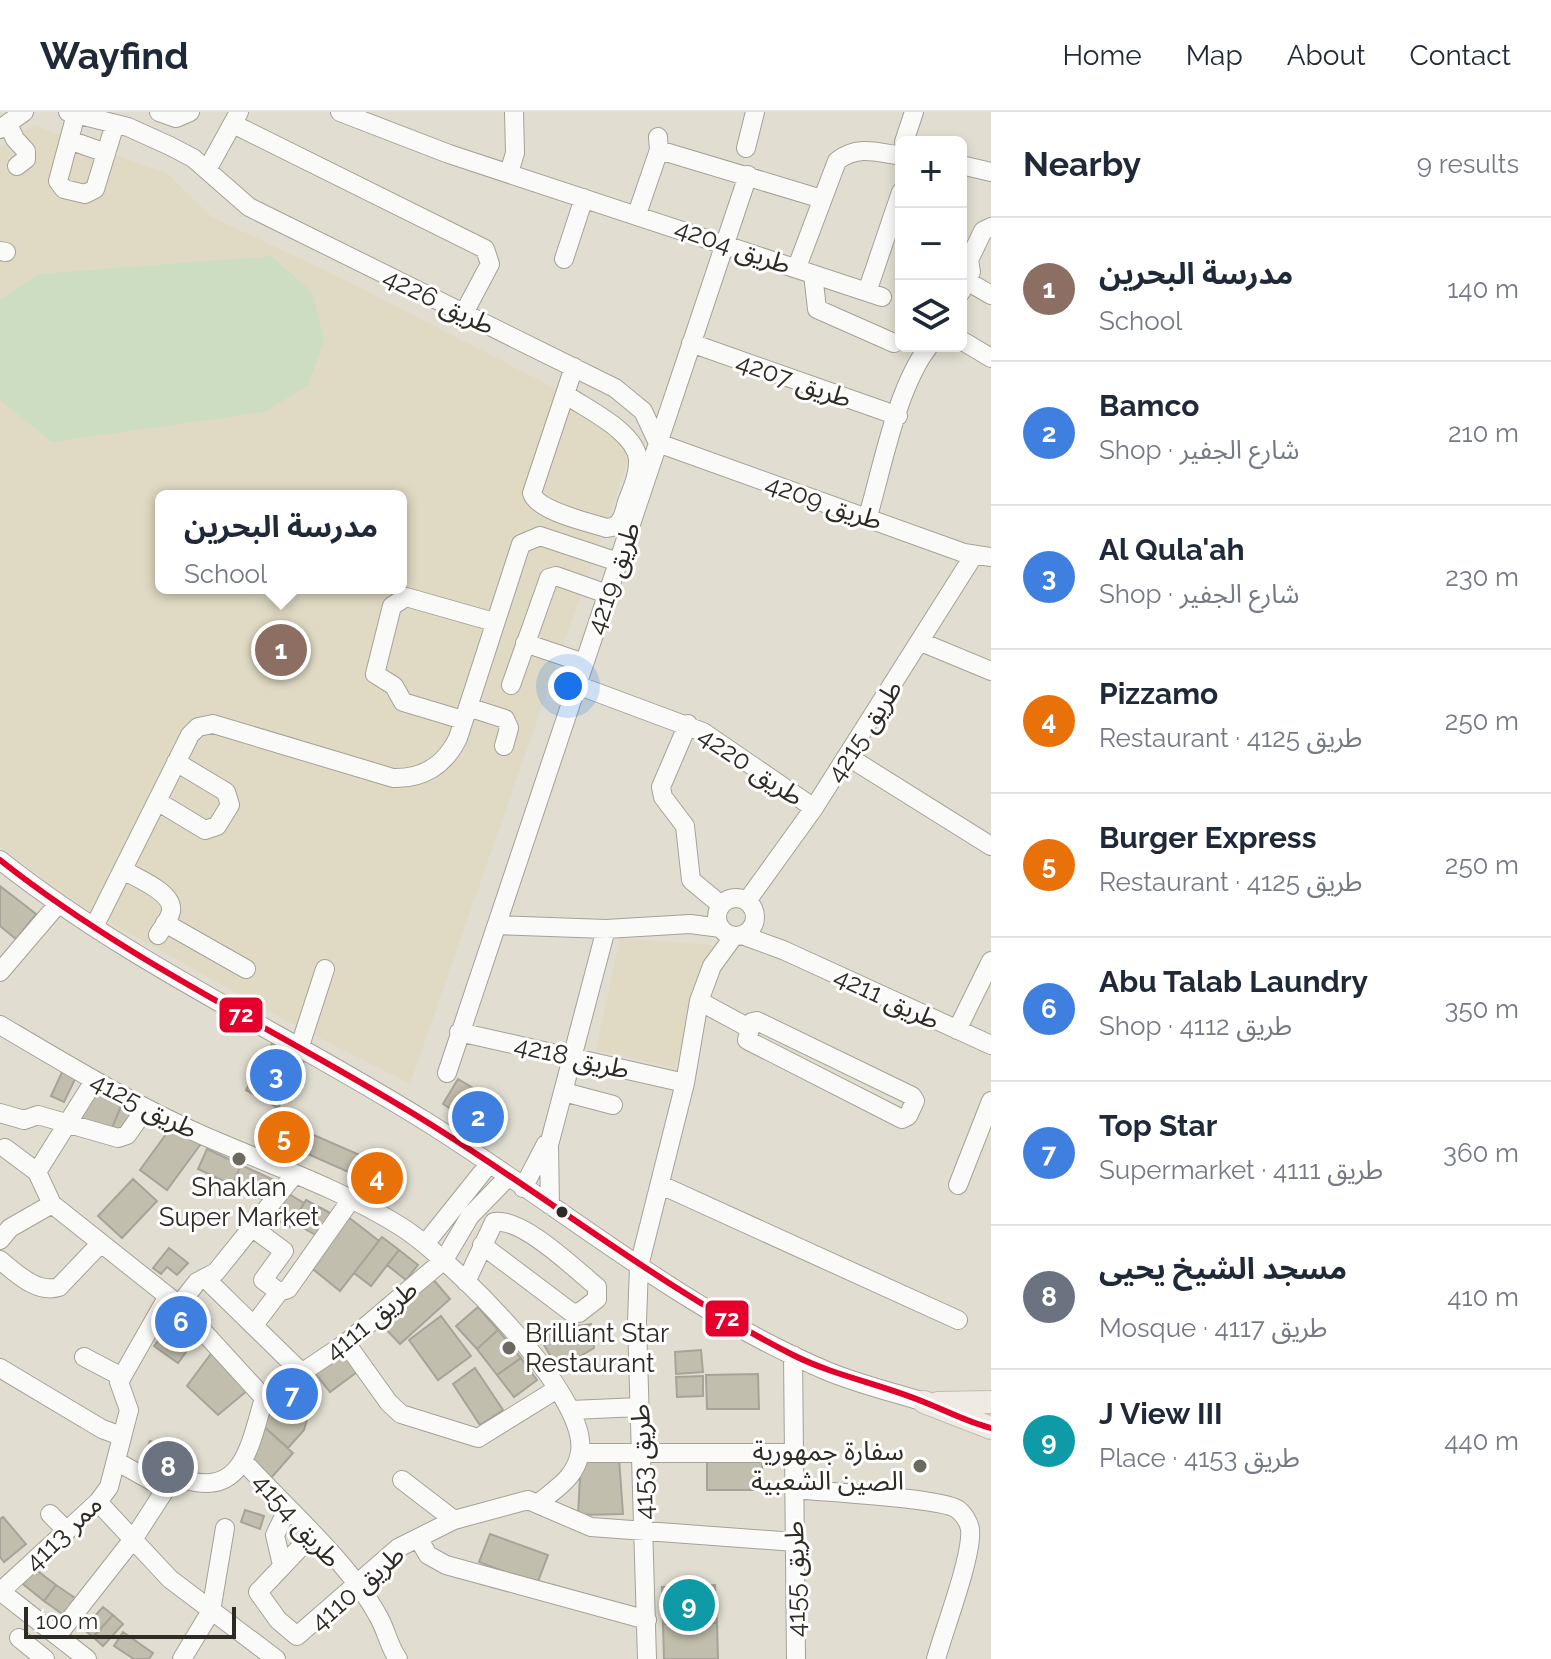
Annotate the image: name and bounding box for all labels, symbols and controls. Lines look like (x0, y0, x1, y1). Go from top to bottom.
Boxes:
text: Wayfind (40, 33, 189, 78)
text: Home (1062, 39, 1142, 72)
text: Map (1186, 39, 1243, 72)
text: About (1287, 39, 1366, 72)
text: Contact (1410, 39, 1511, 72)
map controls (895, 136, 967, 352)
button: + (895, 136, 967, 208)
text: Nearby (1023, 144, 1141, 184)
text: 9 results (1417, 149, 1519, 179)
button: − (895, 208, 967, 280)
street label: طريق 4204 (671, 212, 795, 281)
text: مدرسة البحرين (1099, 256, 1293, 291)
street label: طريق 4226 (378, 261, 499, 342)
text: 1 (1043, 274, 1055, 304)
text: 140 m (1447, 274, 1519, 304)
button: layers (895, 280, 967, 352)
text: School (1099, 306, 1182, 336)
street label: طريق 4207 (732, 346, 856, 415)
text: Bamco (1099, 388, 1200, 423)
text: 2 (1042, 418, 1056, 448)
text: 210 m (1448, 418, 1519, 448)
text: Shop · شارع الجفير (1099, 435, 1299, 465)
street label: طريق 4209 (761, 468, 886, 537)
popup (155, 490, 407, 594)
text: مدرسة البحرين (184, 509, 378, 544)
street label: طريق 4219 (580, 518, 647, 638)
text: Al Qula'ah (1099, 532, 1245, 567)
text: School (184, 559, 267, 589)
text: 3 (1042, 562, 1056, 592)
text: 230 m (1445, 562, 1519, 592)
text: Shop · شارع الجفير (1099, 579, 1299, 609)
pin: 1 (255, 620, 307, 680)
your location (548, 666, 588, 706)
street label: طريق 4215 (820, 674, 909, 788)
text: Pizzamo (1099, 676, 1218, 711)
text: 4 (1042, 706, 1056, 736)
text: 250 m (1445, 706, 1519, 736)
street label: طريق 4220 (692, 720, 809, 813)
text: Restaurant · طريق 4125 (1099, 723, 1362, 753)
text: Burger Express (1099, 820, 1317, 855)
text: 5 (1042, 850, 1056, 880)
text: 250 m (1445, 850, 1519, 880)
text: Restaurant · طريق 4125 (1099, 867, 1362, 897)
street label: طريق 4211 (829, 961, 944, 1036)
text: Abu Talab Laundry (1099, 964, 1368, 999)
text: 6 (1041, 994, 1057, 1024)
text: 350 m (1445, 994, 1519, 1024)
line badge: 72 (218, 996, 264, 1034)
text: 72 (229, 1001, 253, 1027)
text: Shop · طريق 4112 (1099, 1011, 1292, 1041)
street label: طريق 4218 (511, 1029, 632, 1086)
pin: 3 (250, 1045, 302, 1105)
street label: طريق 4125 (85, 1065, 202, 1145)
pin: 2 (452, 1087, 504, 1147)
pin: 5 (258, 1107, 310, 1167)
text: Top Star (1099, 1108, 1217, 1143)
text: 7 (1042, 1138, 1056, 1168)
text: 360 m (1443, 1138, 1519, 1168)
pin: 4 (351, 1148, 403, 1208)
marker: Shaklan Super Market (230, 1150, 248, 1168)
text: Supermarket · طريق 4111 (1099, 1155, 1383, 1185)
place label: Shaklan Super Market (159, 1172, 320, 1232)
unlabelled marker (554, 1204, 570, 1220)
text: مسجد الشيخ يحيى (1099, 1251, 1347, 1286)
street label: طريق 4111 (319, 1274, 424, 1367)
text: 8 (1041, 1282, 1057, 1312)
text: 410 m (1447, 1282, 1519, 1312)
pin: 6 (155, 1292, 207, 1352)
line badge: 72 (704, 1299, 750, 1338)
text: 72 (715, 1305, 739, 1331)
text: Mosque · طريق 4117 (1099, 1313, 1327, 1343)
place label: Brilliant Star Restaurant (525, 1318, 669, 1378)
marker: Brilliant Star Restaurant (500, 1339, 518, 1357)
pin: 7 (266, 1364, 318, 1424)
text: J View III (1099, 1396, 1223, 1431)
street label: طريق 4153 (625, 1404, 660, 1520)
text: 9 (1041, 1426, 1057, 1456)
text: 440 m (1444, 1426, 1519, 1456)
place label: سفارة جمهورية الصين الشعبية (751, 1436, 904, 1496)
pin: 8 (142, 1437, 194, 1497)
text: Place · طريق 4153 (1099, 1443, 1300, 1473)
marker: سفارة جمهورية الصين الشعبية (911, 1457, 929, 1475)
street label: طريق 4154 (246, 1467, 347, 1574)
street label: ممر 4113 (18, 1489, 108, 1577)
street label: طريق 4155 (779, 1521, 812, 1637)
street label: طريق 4110 (304, 1539, 411, 1638)
pin: 9 (663, 1575, 715, 1635)
scale bar (24, 1603, 236, 1639)
text: 100 m (36, 1608, 98, 1634)

